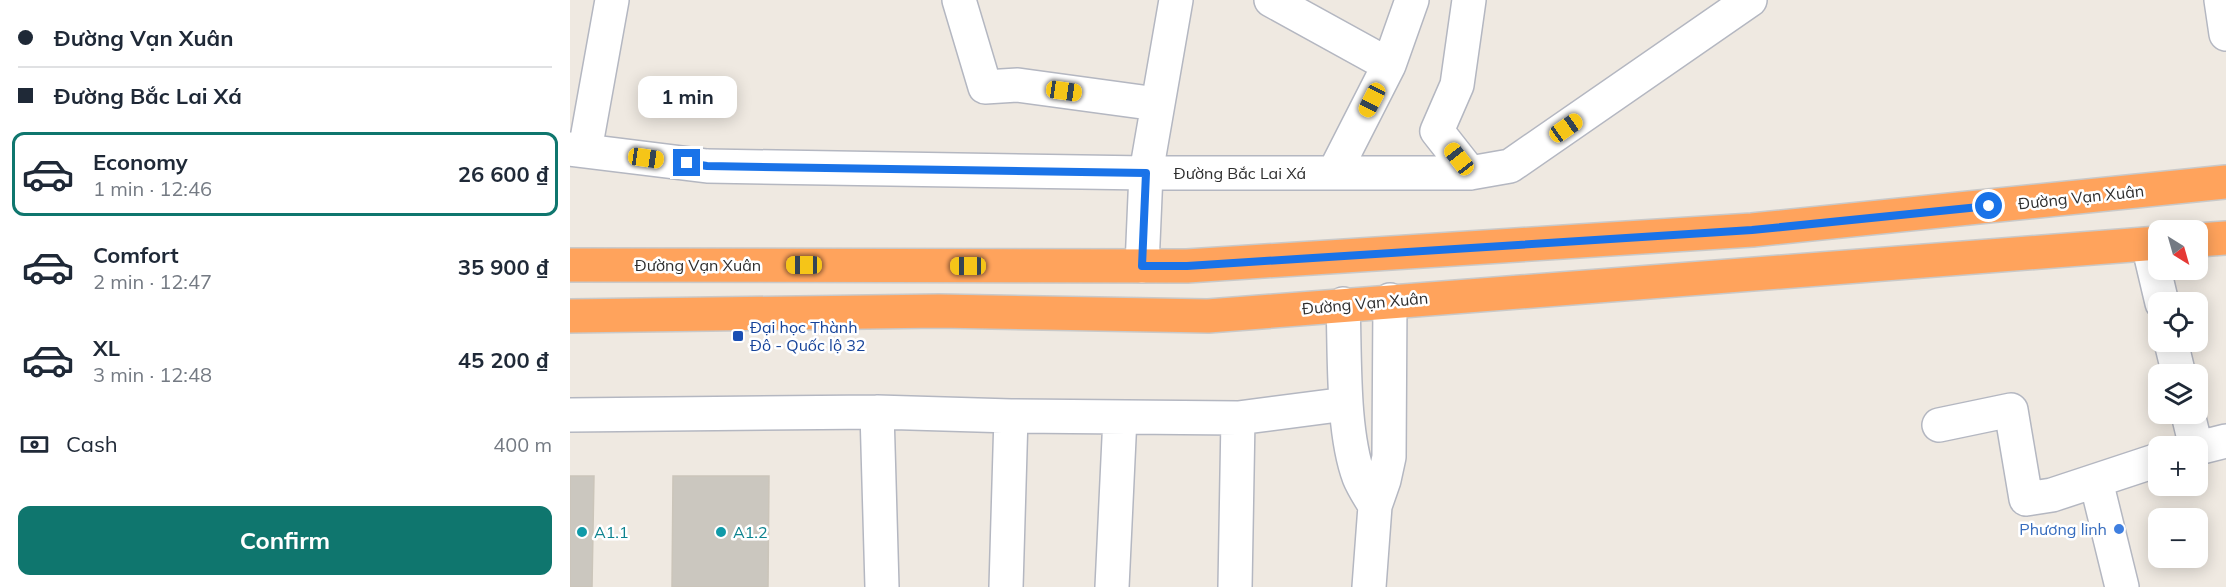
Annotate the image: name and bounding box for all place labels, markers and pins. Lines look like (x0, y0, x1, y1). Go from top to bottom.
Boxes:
place label: Đại học Thành Đô - Quốc lộ 32 (750, 317, 865, 355)
marker: Đại học Thành Đô - Quốc lộ 32 (731, 329, 745, 343)
place label: Phương linh (2019, 519, 2107, 539)
place label: A1.1 (594, 522, 629, 542)
place label: A1.2 (733, 522, 768, 542)
marker: Phương linh (2112, 522, 2126, 536)
marker: A1.1 (575, 525, 589, 539)
marker: A1.2 (714, 525, 728, 539)

